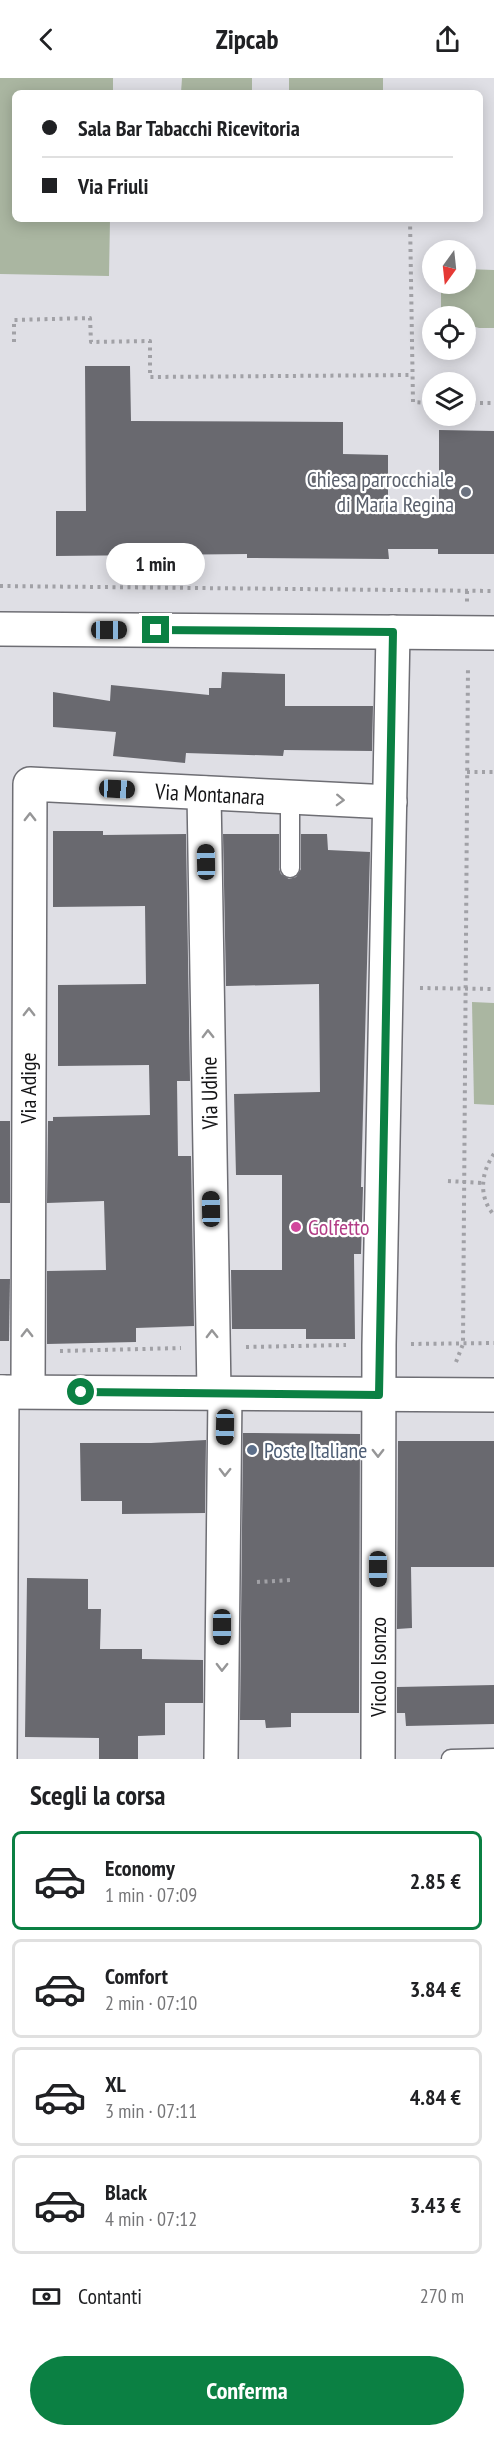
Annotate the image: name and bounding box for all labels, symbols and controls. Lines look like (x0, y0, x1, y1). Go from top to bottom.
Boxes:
text: Zipcab (216, 22, 278, 56)
icon: back (30, 23, 63, 56)
icon: share (431, 23, 464, 56)
text: Sala Bar Tabacchi Ricevitoria (78, 114, 300, 142)
text: Via Friuli (78, 172, 148, 200)
north arrow (422, 240, 476, 294)
map controls (422, 240, 476, 426)
button: locate (422, 306, 476, 360)
button: layers (422, 372, 476, 426)
place label: Chiesa parrocchiale di Maria Regina (307, 465, 454, 518)
marker: Chiesa parrocchiale di Maria Regina (459, 485, 473, 499)
callout: 1 min (106, 543, 206, 585)
text: 1 min (135, 551, 176, 577)
route end (142, 616, 169, 643)
car (91, 621, 127, 639)
street label: Via Montanara (153, 777, 266, 811)
car (99, 779, 135, 799)
one-way arrow (336, 794, 345, 807)
one-way arrow (24, 812, 36, 821)
car (197, 844, 215, 880)
one-way arrow (23, 1007, 35, 1016)
one-way arrow (202, 1030, 214, 1039)
street label: Via Adige (14, 1052, 42, 1125)
street label: Via Udine (194, 1056, 224, 1131)
car (202, 1191, 220, 1227)
place label: Golfetto (308, 1213, 369, 1241)
marker: Golfetto (289, 1220, 303, 1234)
one-way arrow (21, 1328, 33, 1337)
one-way arrow (206, 1330, 219, 1339)
route start (67, 1378, 94, 1405)
car (216, 1409, 234, 1445)
place label: Poste Italiane (264, 1436, 367, 1464)
marker: Poste Italiane (245, 1443, 259, 1457)
one-way arrow (372, 1449, 384, 1458)
one-way arrow (219, 1468, 231, 1477)
car (369, 1551, 387, 1587)
car (213, 1609, 231, 1645)
street label: Vicolo Isonzo (364, 1617, 392, 1718)
one-way arrow (216, 1663, 228, 1672)
text: Scegli la corsa (30, 1778, 166, 1812)
icon: car (33, 1854, 87, 1908)
text: Economy (105, 1854, 175, 1882)
text: 2.85 € (410, 1867, 461, 1895)
text: 1 min · 07:09 (105, 1882, 197, 1908)
icon: car (33, 1962, 87, 2016)
text: Comfort (105, 1962, 168, 1990)
text: 3.84 € (410, 1975, 461, 2003)
text: 2 min · 07:10 (105, 1990, 197, 2016)
icon: car (33, 2070, 87, 2124)
text: XL (105, 2070, 126, 2098)
text: 4.84 € (410, 2083, 461, 2111)
text: 3 min · 07:11 (105, 2098, 197, 2124)
icon: car (33, 2178, 87, 2232)
text: Black (105, 2178, 147, 2206)
text: 3.43 € (410, 2191, 461, 2219)
text: 4 min · 07:12 (105, 2206, 197, 2232)
icon: cash (30, 2280, 63, 2313)
text: Contanti (78, 2282, 142, 2310)
text: 270 m (420, 2283, 464, 2309)
button: Conferma (30, 2356, 464, 2425)

